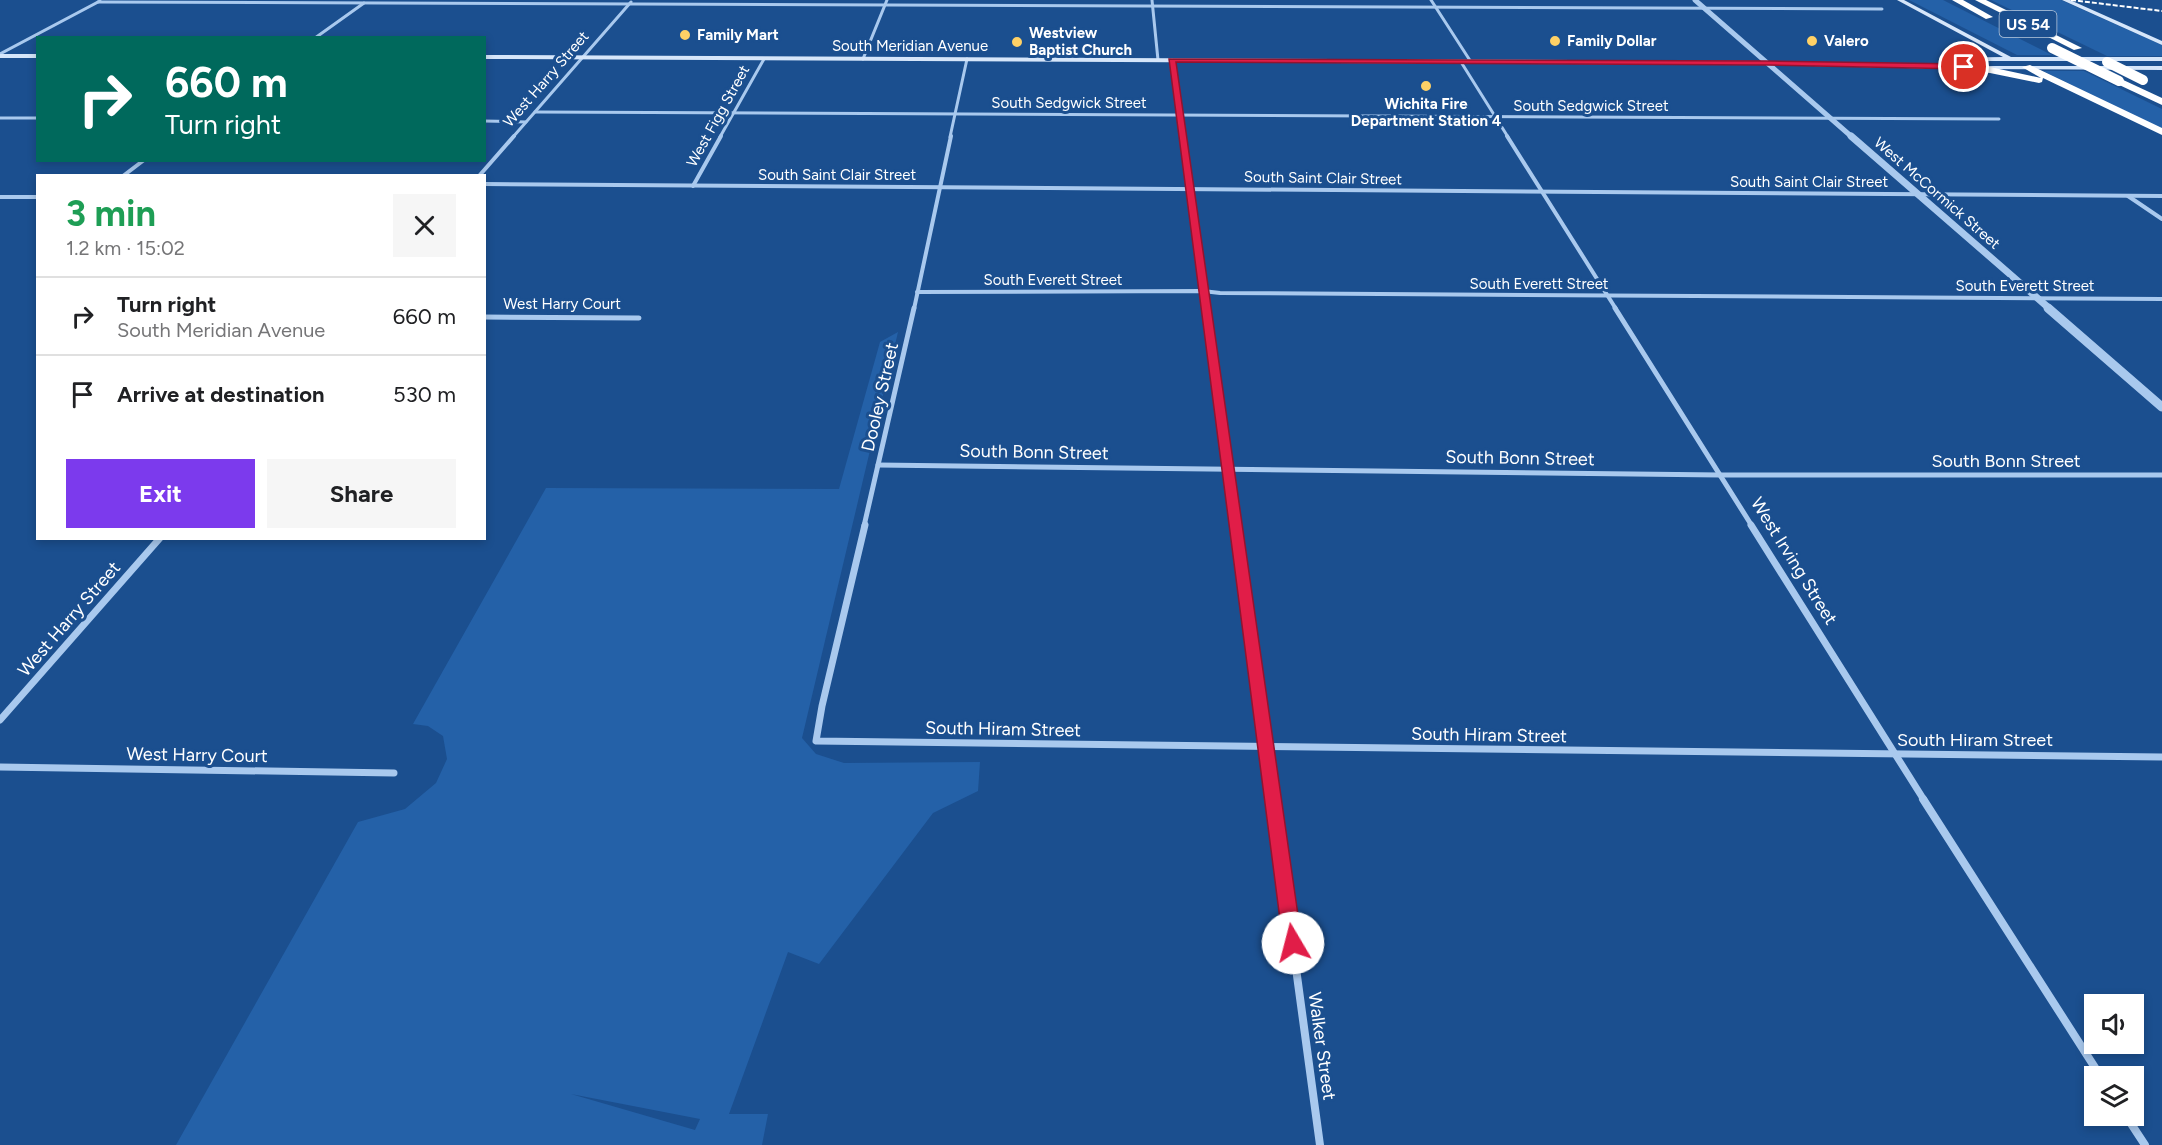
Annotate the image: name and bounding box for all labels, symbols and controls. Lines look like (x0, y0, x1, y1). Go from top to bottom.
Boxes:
road number: US 54 (2000, 11, 2056, 37)
place label: Westview Baptist Church (1029, 24, 1132, 59)
place label: Family Mart (697, 26, 779, 44)
street label: West Harry Street (500, 27, 593, 131)
marker: Family Mart (678, 28, 692, 42)
place label: Family Dollar (1567, 32, 1657, 50)
place label: Valero (1824, 32, 1869, 50)
marker: Family Dollar (1548, 34, 1562, 48)
marker: Valero (1805, 34, 1819, 48)
marker: Westview Baptist Church (1010, 35, 1024, 49)
street label: South Meridian Avenue (832, 37, 988, 55)
pin (1938, 41, 1989, 92)
icon: arrive (1947, 50, 1980, 83)
text: 660 m (165, 57, 288, 108)
icon: right (66, 60, 144, 138)
street label: West Figg Street (683, 62, 753, 170)
marker: Wichita Fire Department Station 4 (1419, 79, 1433, 93)
street label: South Sedgwick Street (991, 94, 1147, 112)
place label: Wichita Fire Department Station 4 (1351, 95, 1502, 130)
street label: South Sedgwick Street (1513, 97, 1669, 115)
text: Turn right (165, 108, 281, 141)
street label: West McCormick Street (1870, 133, 2004, 253)
street label: South Saint Clair Street (758, 166, 916, 184)
street label: South Saint Clair Street (1244, 168, 1403, 188)
street label: South Saint Clair Street (1730, 173, 1888, 191)
text: 3 min (66, 192, 156, 235)
button: close (393, 194, 456, 257)
text: 1.2 km · 15:02 (66, 236, 185, 260)
street label: South Everett Street (983, 271, 1123, 289)
street label: South Everett Street (1469, 275, 1609, 293)
street label: South Everett Street (1955, 277, 2095, 295)
text: Turn right (117, 291, 216, 318)
street label: West Harry Court (503, 295, 621, 313)
icon: right (66, 300, 99, 333)
text: 660 m (393, 303, 456, 330)
text: South Meridian Avenue (117, 318, 325, 342)
street label: Dooley Street (857, 340, 903, 454)
icon: arrive (66, 378, 99, 411)
text: Arrive at destination (117, 381, 325, 408)
text: 530 m (393, 381, 456, 408)
street label: South Bonn Street (959, 440, 1109, 464)
street label: South Bonn Street (1445, 446, 1595, 470)
street label: South Bonn Street (1931, 450, 2081, 472)
button: Exit (66, 459, 255, 528)
button: Share (267, 459, 456, 528)
street label: West Irving Street (1746, 493, 1842, 629)
street label: West Harry Street (13, 557, 125, 681)
street label: South Hiram Street (925, 717, 1081, 741)
street label: South Hiram Street (1411, 723, 1567, 747)
street label: South Hiram Street (1897, 729, 2053, 751)
street label: West Harry Court (126, 743, 268, 767)
position arrow (1261, 911, 1325, 975)
street label: Walker Street (1304, 991, 1341, 1102)
map controls (2084, 994, 2144, 1126)
button: sound (2084, 994, 2144, 1054)
button: layers (2084, 1066, 2144, 1126)

